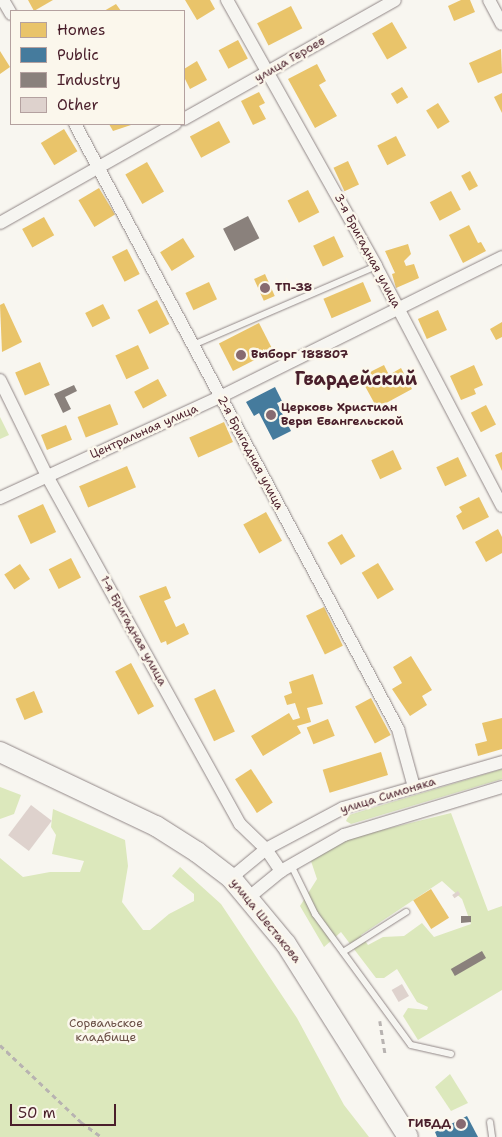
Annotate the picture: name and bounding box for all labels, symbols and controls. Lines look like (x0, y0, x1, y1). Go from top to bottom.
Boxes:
legend (10, 10, 185, 125)
text: Homes (57, 20, 105, 40)
street label: улица Героев (252, 34, 328, 86)
text: Public (57, 45, 99, 65)
text: Industry (57, 70, 121, 90)
text: Other (57, 95, 99, 115)
street label: 3-я Бригадная улица (331, 191, 403, 311)
place label: ТП-38 (275, 281, 312, 295)
marker: ТП-38 (259, 282, 271, 294)
place label: Выборг 188807 (251, 348, 348, 362)
marker: Выборг 188807 (235, 349, 247, 361)
district label: Гвардейский (295, 368, 417, 390)
street label: 2-я Бригадная улица (214, 394, 286, 512)
place label: Церковь Христиан Веры Евангельской (281, 401, 403, 429)
street label: Центральная улица (88, 402, 200, 462)
marker: Церковь Христиан Веры Евангельской (265, 409, 277, 421)
street label: 1-я Бригадная улица (97, 573, 169, 689)
street label: улица Симоняка (339, 775, 437, 817)
street label: улица Шестакова (227, 876, 303, 966)
park label: Сорвальское кладбище (69, 1017, 143, 1045)
scale bar (12, 1094, 119, 1126)
text: 50 m (18, 1103, 56, 1123)
place label: ГИБДД (408, 1117, 451, 1131)
marker: ГИБДД (455, 1118, 467, 1130)

